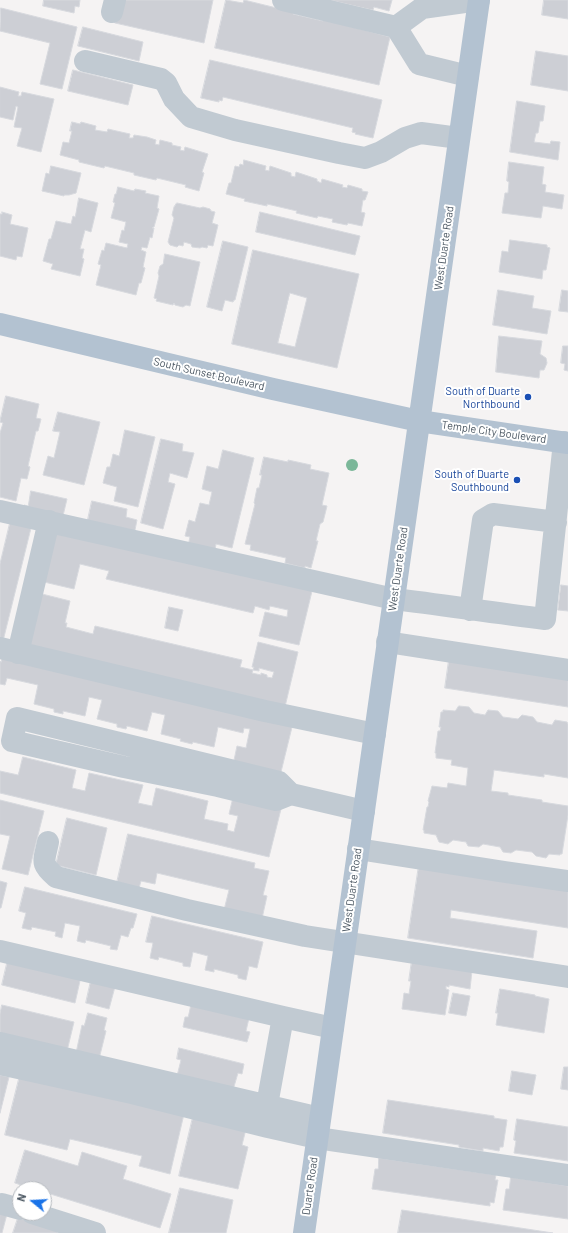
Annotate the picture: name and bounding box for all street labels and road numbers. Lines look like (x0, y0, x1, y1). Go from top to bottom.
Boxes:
street label: West Duarte Road (432, 205, 456, 291)
street label: South Sunset Boulevard (152, 355, 266, 393)
street label: Temple City Boulevard (441, 418, 547, 446)
street label: West Duarte Road (386, 526, 410, 612)
street label: West Duarte Road (340, 847, 364, 933)
street label: Duarte Road (299, 1156, 321, 1216)

